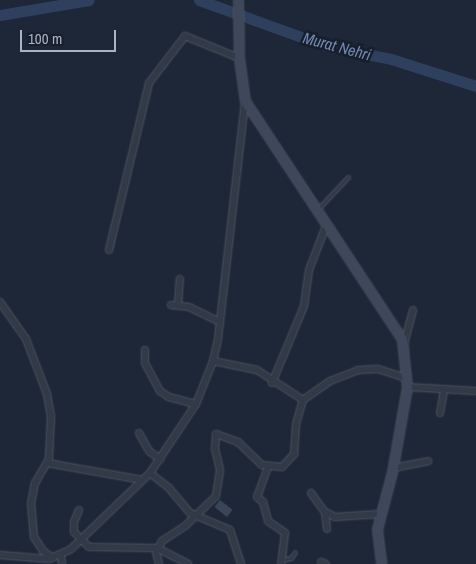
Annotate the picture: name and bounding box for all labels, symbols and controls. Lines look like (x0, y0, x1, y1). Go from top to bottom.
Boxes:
scale bar (22, 20, 119, 52)
text: 100 m (28, 28, 62, 49)
water label: Murat Nehri (301, 28, 373, 64)

